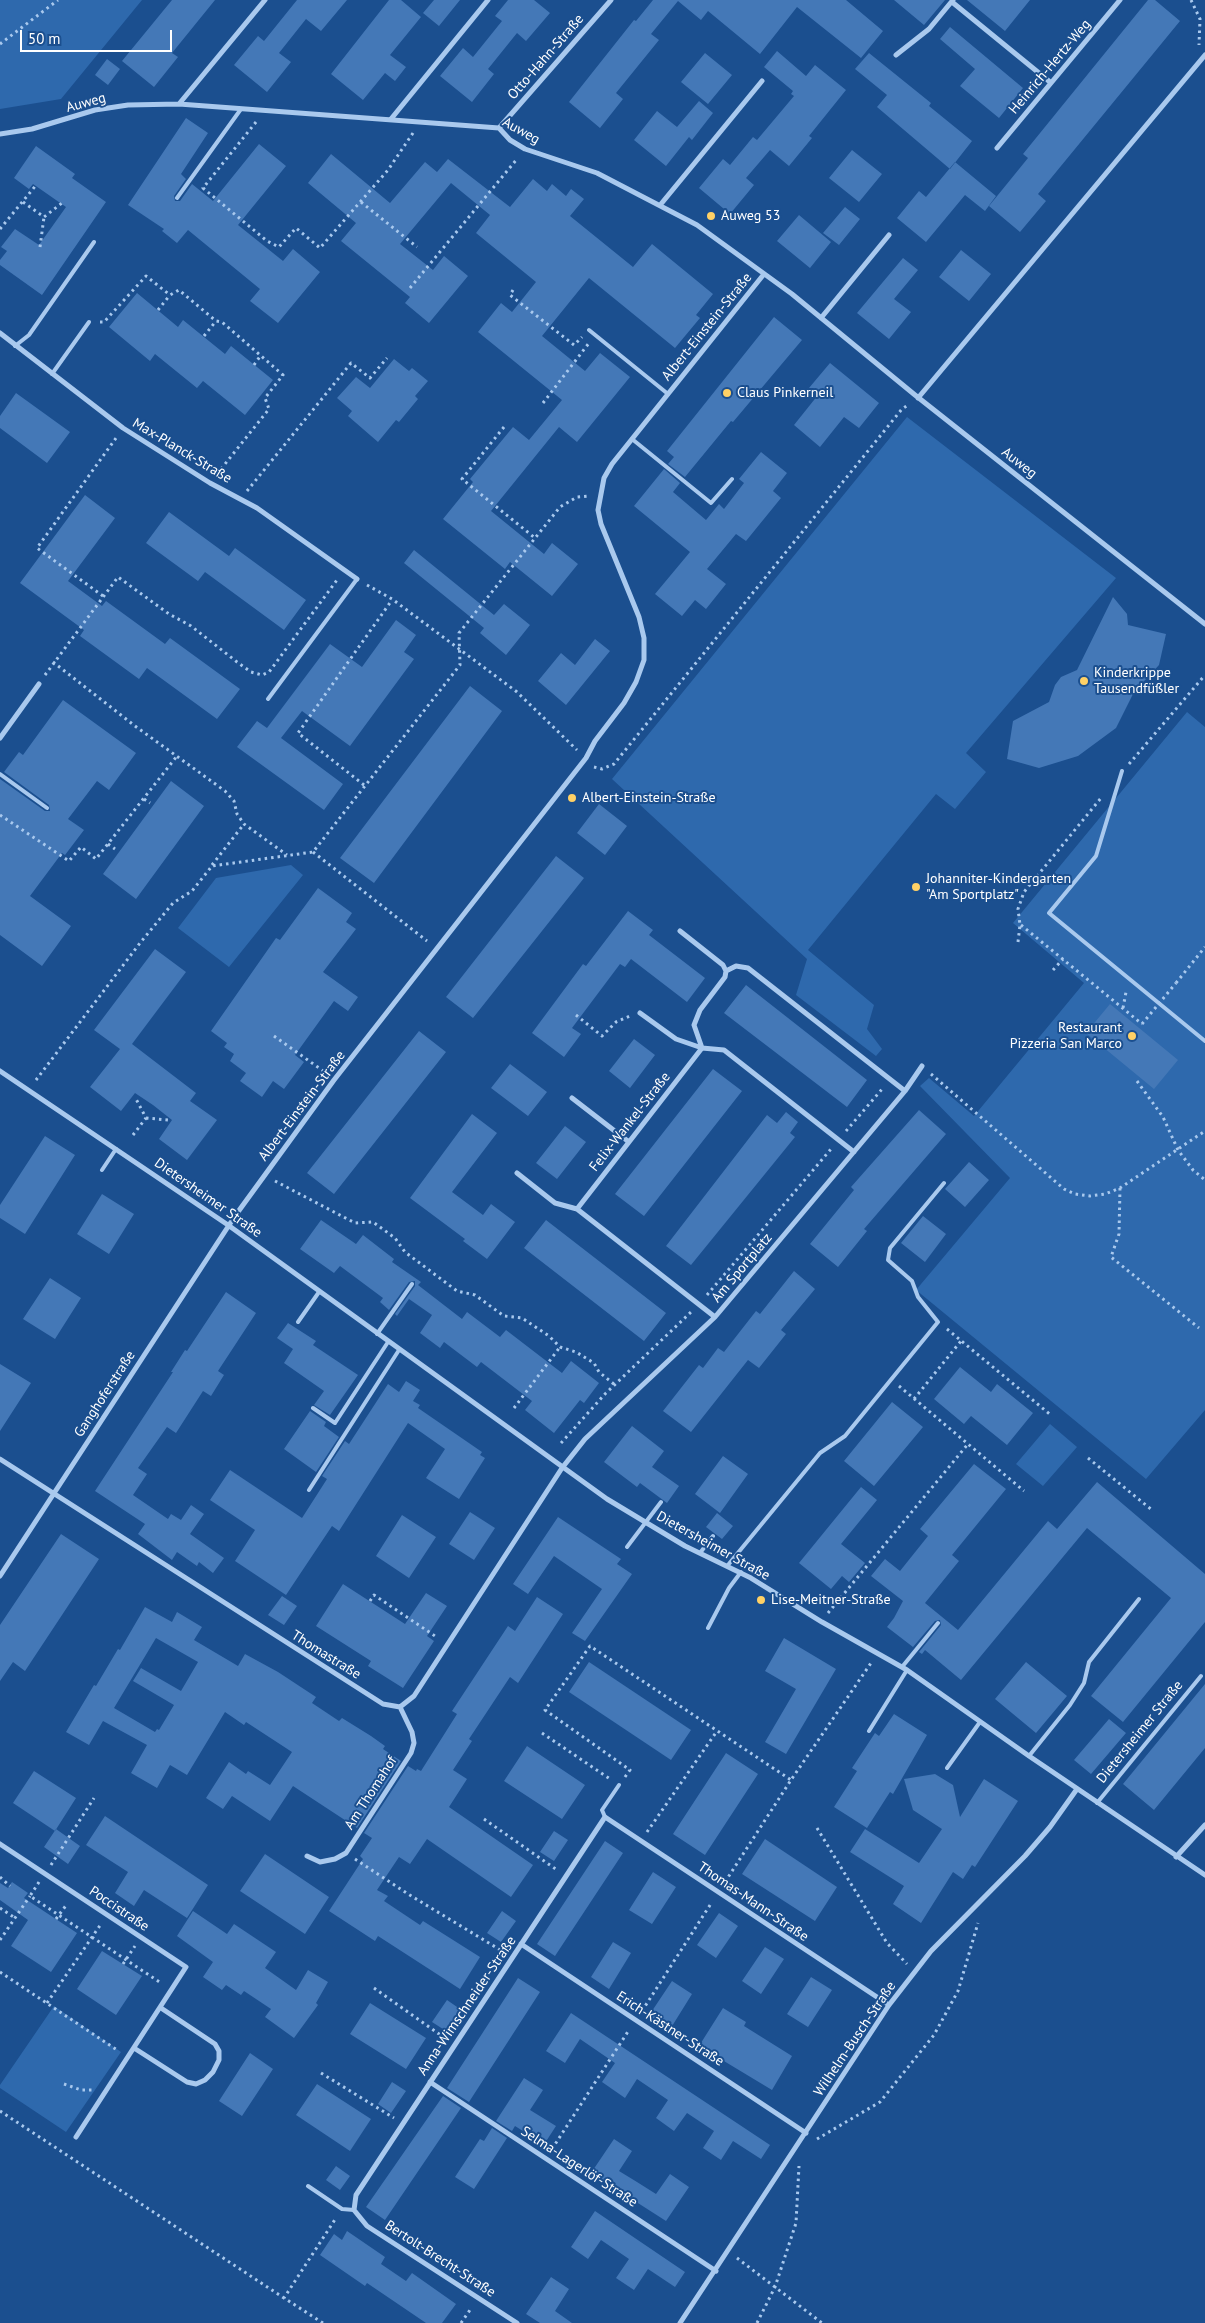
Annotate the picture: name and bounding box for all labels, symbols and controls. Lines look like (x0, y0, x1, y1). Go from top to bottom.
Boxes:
street label: Otto-Hahn-Straße (504, 11, 588, 103)
street label: Heinrich-Hertz-Weg (1006, 16, 1094, 118)
scale bar (22, 20, 175, 52)
text: 50 m (28, 29, 61, 48)
street label: Auweg (64, 90, 108, 116)
street label: Auweg (499, 114, 543, 148)
place label: Auweg 53 (721, 208, 780, 224)
marker: Auweg 53 (705, 210, 717, 222)
street label: Albert-Einstein-Straße (658, 270, 756, 384)
place label: Claus Pinkerneil (737, 385, 833, 401)
marker: Claus Pinkerneil (721, 387, 733, 399)
street label: Max-Planck-Straße (129, 415, 235, 487)
street label: Auweg (998, 444, 1040, 482)
place label: Kinderkrippe Tausendfüßler (1094, 665, 1179, 698)
marker: Kinderkrippe Tausendfüßler (1078, 675, 1090, 687)
place label: Albert-Einstein-Straße (582, 790, 716, 806)
marker: Albert-Einstein-Straße (566, 792, 578, 804)
place label: Johanniter-Kindergarten "Am Sportplatz" (926, 871, 1071, 904)
marker: Johanniter-Kindergarten "Am Sportplatz" (910, 881, 922, 893)
place label: Restaurant Pizzeria San Marco (1010, 1020, 1122, 1052)
marker: Restaurant Pizzeria San Marco (1126, 1030, 1138, 1042)
street label: Albert-Einstein-Straße (255, 1048, 349, 1164)
street label: Felix-Wankel-Straße (586, 1069, 674, 1175)
street label: Dietersheimer Straße (151, 1155, 265, 1241)
street label: Am Sportplatz (708, 1230, 776, 1306)
street label: Ganghoferstraße (71, 1348, 139, 1440)
street label: Dietersheimer Straße (653, 1508, 773, 1584)
place label: Lise-Meitner-Straße (771, 1592, 891, 1608)
marker: Lise-Meitner-Straße (755, 1594, 767, 1606)
street label: Thomastraße (288, 1627, 364, 1683)
street label: Dietersheimer Straße (1093, 1677, 1187, 1787)
street label: Am Thomahof (341, 1753, 401, 1833)
street label: Thomas-Mann-Straße (694, 1859, 812, 1945)
street label: Poccistraße (86, 1883, 152, 1935)
street label: Anna-Wimschneider-Straße (414, 1933, 520, 2079)
street label: Wilhelm-Busch-Straße (810, 1979, 900, 2099)
street label: Erich-Kästner-Straße (613, 1988, 727, 2070)
street label: Selma-Lagerlöf-Straße (518, 2123, 640, 2211)
street label: Bertolt-Brecht-Straße (382, 2217, 498, 2301)

